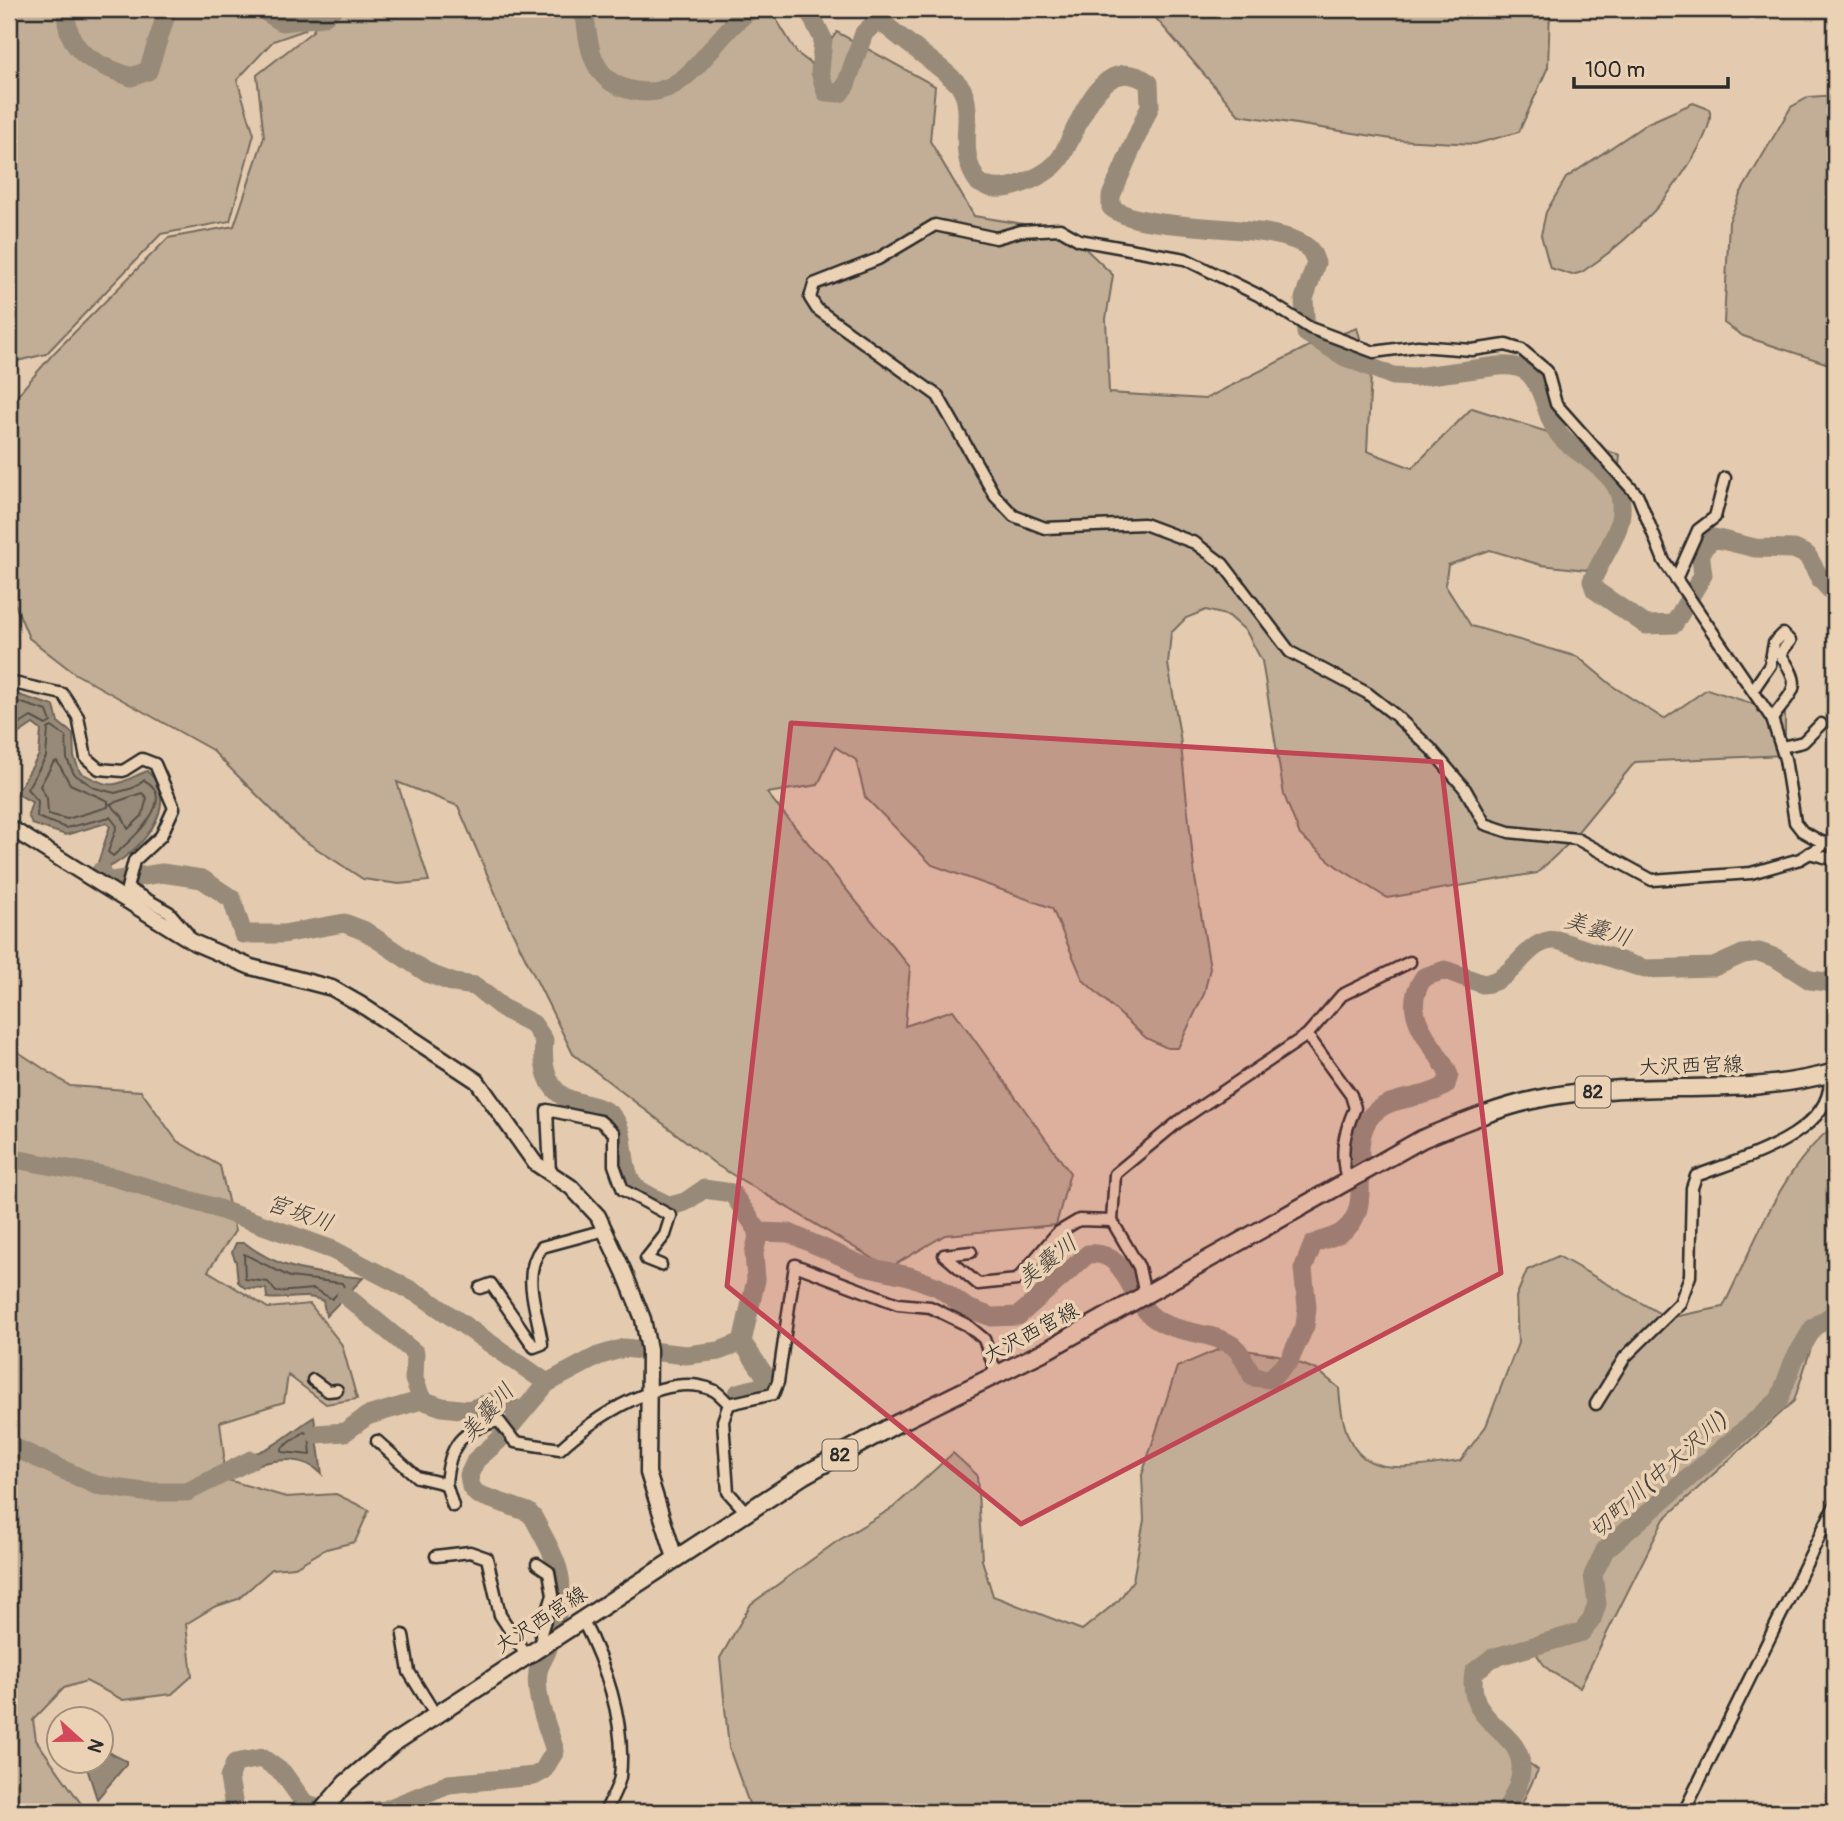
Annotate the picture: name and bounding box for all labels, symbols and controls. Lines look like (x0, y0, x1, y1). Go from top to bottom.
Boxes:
scale bar (1574, 46, 1728, 90)
text: 100 m (1585, 57, 1645, 84)
water label: 美嚢川 (1561, 905, 1635, 953)
street label: 大沢西宮線 (1638, 1051, 1744, 1081)
road number: 82 (1576, 1076, 1610, 1108)
water label: 宮坂川 (263, 1188, 337, 1238)
water label: 美嚢川 (1011, 1228, 1083, 1294)
street label: 大沢西宮線 (978, 1296, 1084, 1370)
water label: 美嚢川 (453, 1377, 521, 1447)
water label: 切町川(中大沢川) (1583, 1405, 1733, 1545)
road number: 82 (822, 1440, 858, 1470)
street label: 大沢西宮線 (490, 1580, 592, 1660)
north arrow (46, 1706, 116, 1776)
text: N (81, 1735, 108, 1756)

